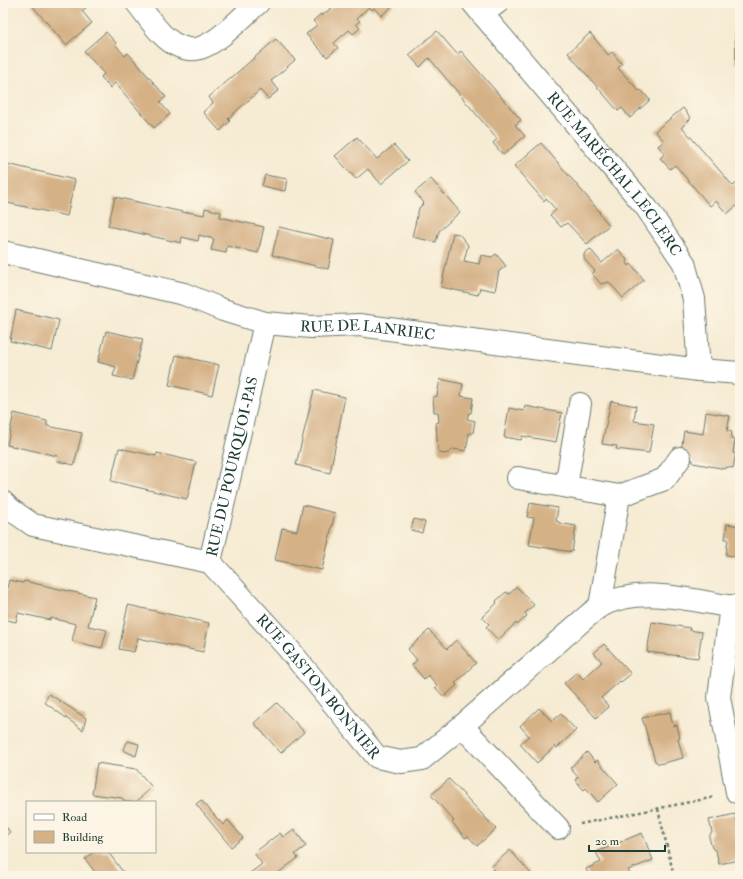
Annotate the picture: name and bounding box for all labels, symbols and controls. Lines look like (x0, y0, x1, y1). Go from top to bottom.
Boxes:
street label: RUE MARÉCHAL LECLERC (543, 88, 686, 260)
street label: RUE DE LANRIEC (299, 315, 436, 344)
street label: RUE DU POURQUOI-PAS (202, 374, 262, 558)
street label: RUE GASTON BONNIER (252, 610, 385, 764)
legend (26, 801, 156, 853)
text: Road (62, 810, 87, 825)
scale bar (589, 827, 665, 853)
text: Building (62, 830, 105, 845)
text: 20 m (595, 834, 620, 849)

